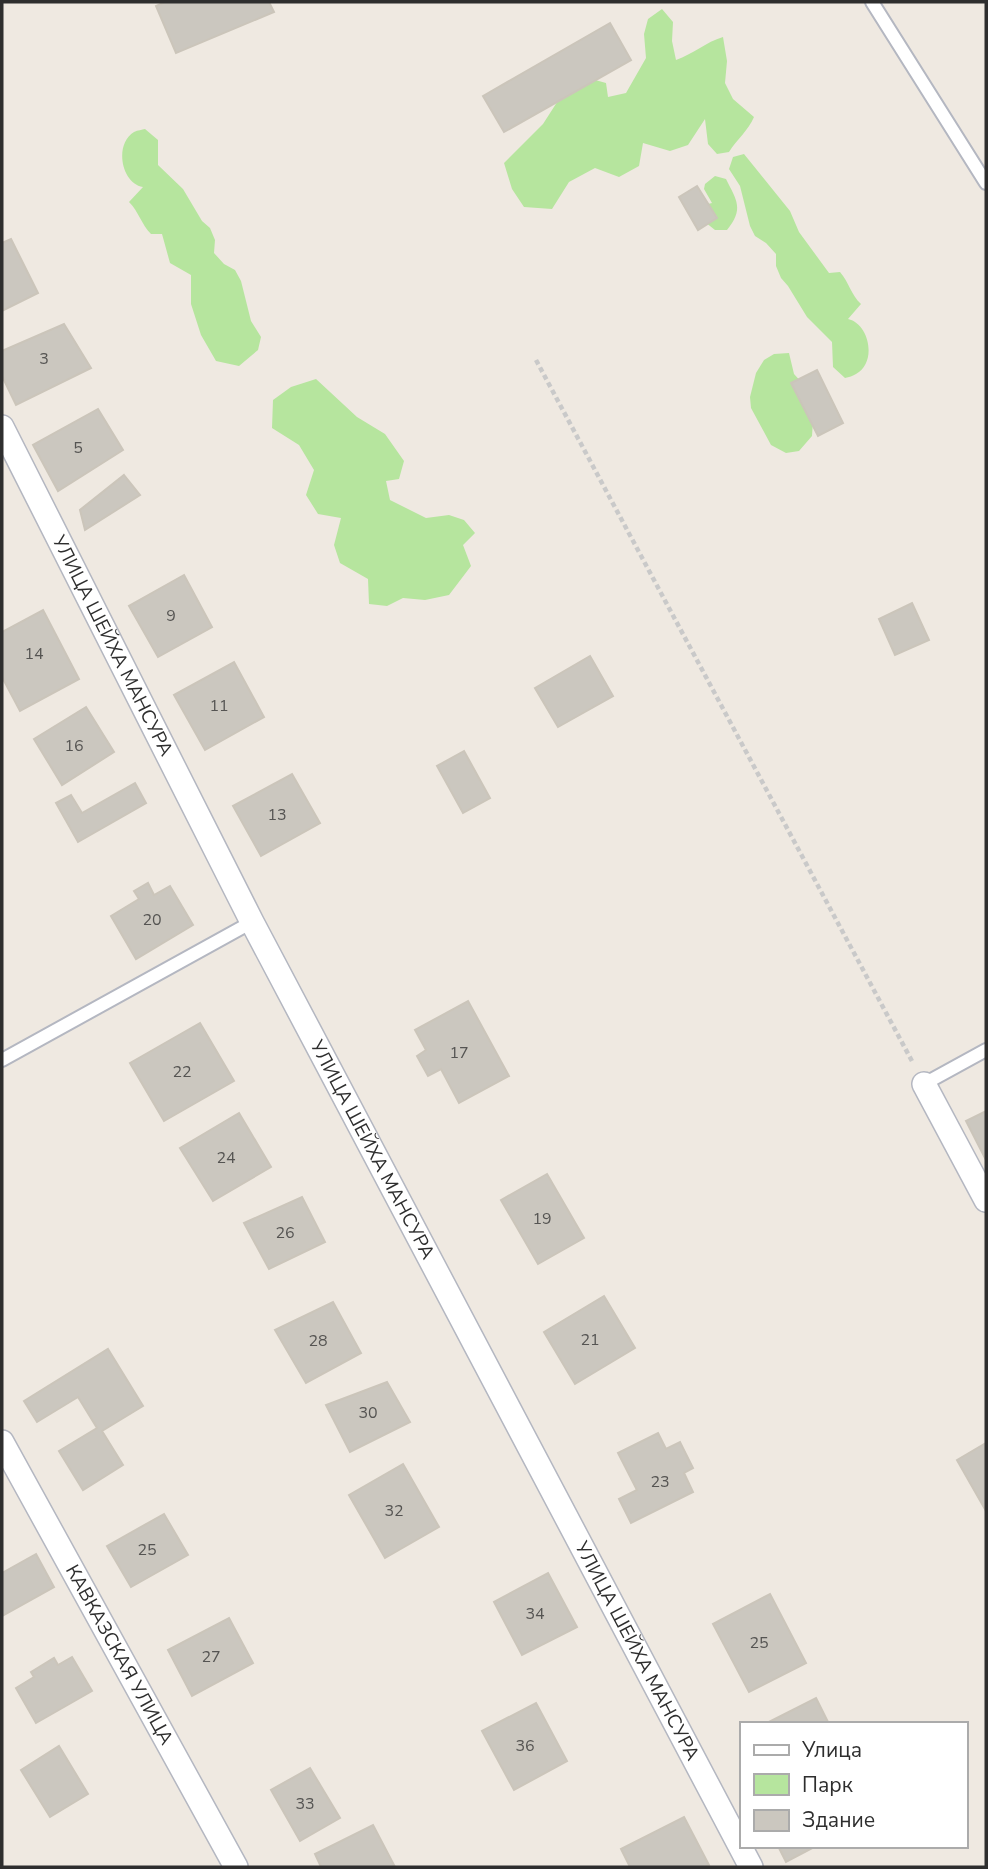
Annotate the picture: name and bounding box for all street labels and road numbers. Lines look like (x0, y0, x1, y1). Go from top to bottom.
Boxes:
street label: УЛИЦА ШЕЙХА МАНСУРА (45, 530, 179, 761)
street label: УЛИЦА ШЕЙХА МАНСУРА (303, 1035, 441, 1264)
street label: УЛИЦА ШЕЙХА МАНСУРА (568, 1536, 706, 1765)
street label: КАВКАЗСКАЯ УЛИЦА (59, 1560, 179, 1750)

